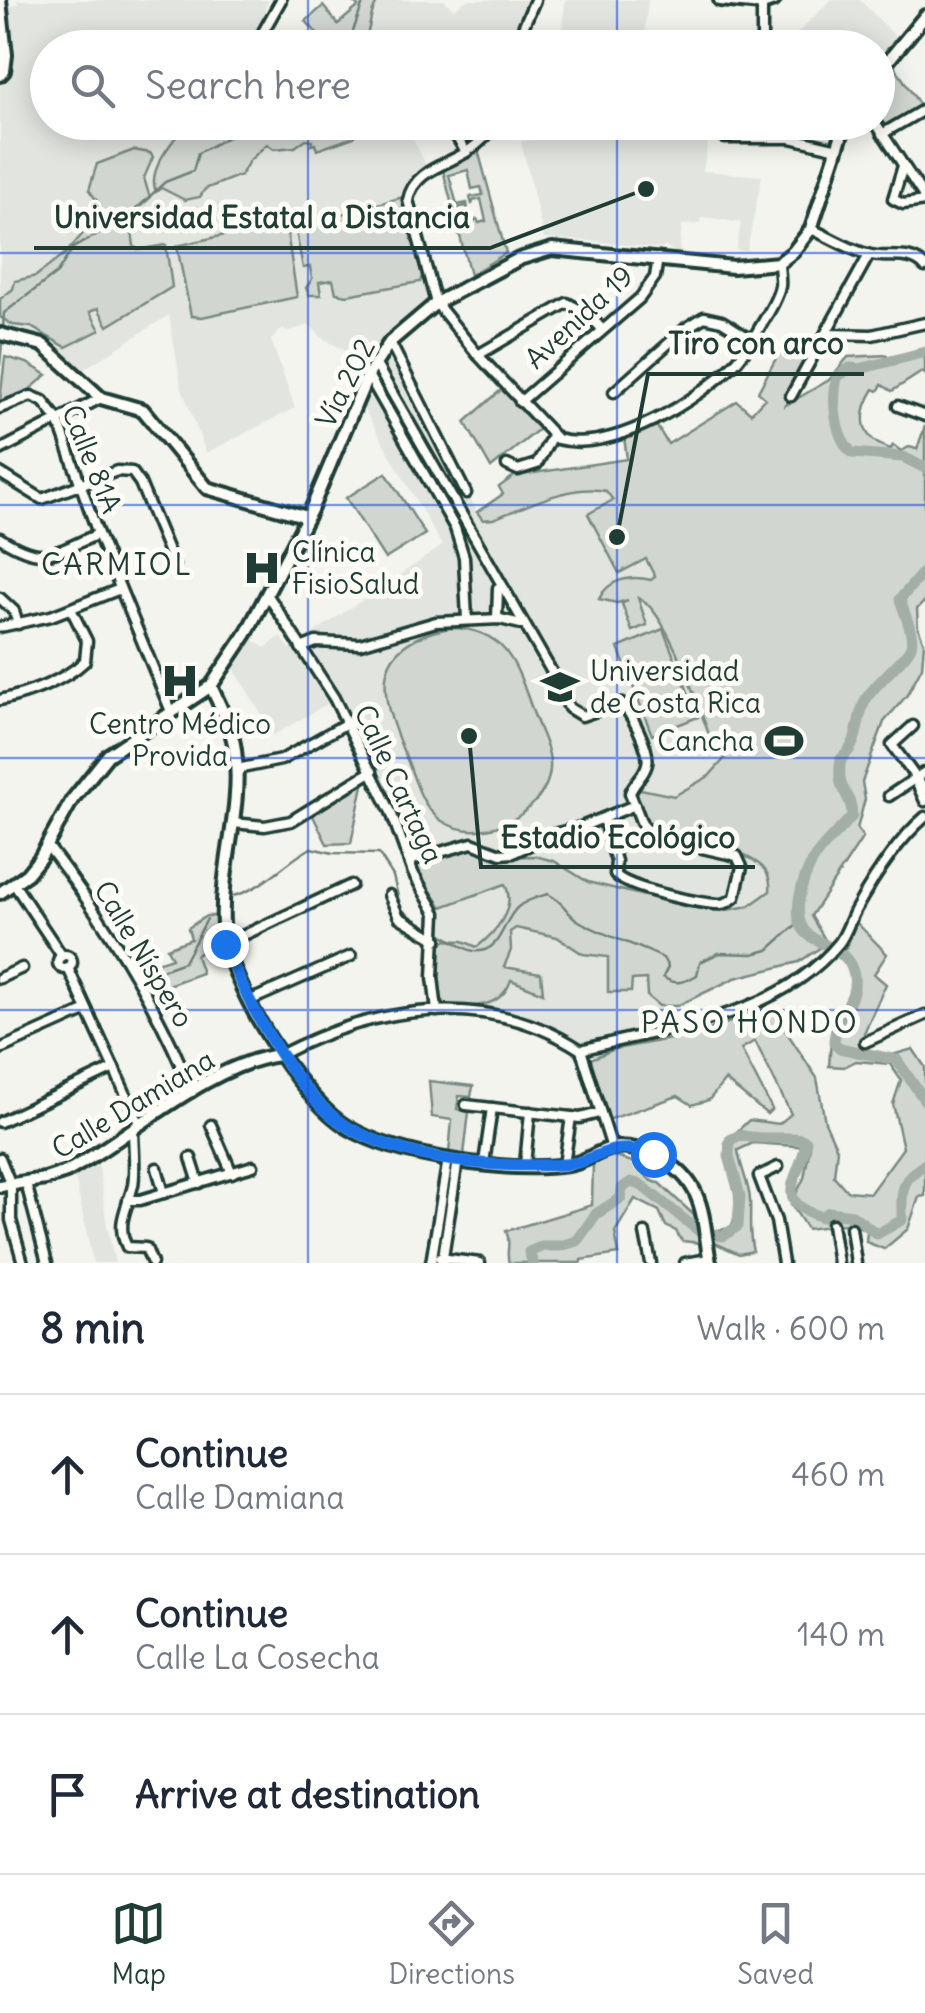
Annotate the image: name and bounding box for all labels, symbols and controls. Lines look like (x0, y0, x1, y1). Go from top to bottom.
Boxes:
search box (30, 30, 895, 140)
icon: search (65, 58, 120, 113)
text: Search here (145, 62, 351, 109)
callout: Universidad Estatal a Distancia (34, 188, 490, 248)
text: Universidad Estatal a Distancia (54, 198, 470, 236)
street label: Avenida 19 (517, 258, 641, 376)
callout: Tiro con arco (648, 314, 864, 374)
text: Tiro con arco (668, 324, 844, 362)
street label: Vía 202 (307, 332, 383, 434)
street label: Calle 81A (54, 400, 130, 518)
place label: Clínica FisioSalud (292, 534, 419, 602)
district label: CARMIOL (41, 545, 193, 583)
hospital icon: Clínica FisioSalud (241, 547, 283, 589)
place label: Universidad de Costa Rica (590, 653, 761, 721)
hospital icon: Centro Médico Provida (159, 660, 201, 702)
school or university icon: Universidad de Costa Rica (539, 666, 581, 708)
street label: Calle Cartaga (347, 699, 451, 869)
place label: Centro Médico Provida (89, 706, 271, 774)
sports icon: Cancha (763, 720, 805, 762)
place label: Cancha (657, 723, 754, 759)
callout: Estadio Ecológico (481, 807, 755, 867)
text: Estadio Ecológico (501, 818, 735, 856)
street label: Calle Níspero (86, 874, 202, 1034)
route end (203, 922, 249, 968)
district label: PASO HONDO (641, 1003, 859, 1041)
street label: Calle Damiana (45, 1041, 221, 1167)
route start (631, 1132, 677, 1178)
text: 8 min (40, 1302, 145, 1354)
text: Walk · 600 m (697, 1308, 885, 1349)
text: Continue (135, 1430, 288, 1477)
icon: ahead (40, 1447, 95, 1502)
text: 460 m (791, 1454, 885, 1495)
text: Calle Damiana (135, 1477, 345, 1518)
text: Continue (135, 1590, 288, 1637)
icon: ahead (40, 1607, 95, 1662)
text: 140 m (797, 1614, 885, 1655)
text: Calle La Cosecha (135, 1637, 380, 1678)
icon: arrive (40, 1767, 95, 1822)
text: Arrive at destination (135, 1771, 480, 1818)
tab: Map (111, 1896, 166, 1992)
tab: Directions (388, 1896, 515, 1992)
tab: Saved (737, 1896, 814, 1992)

